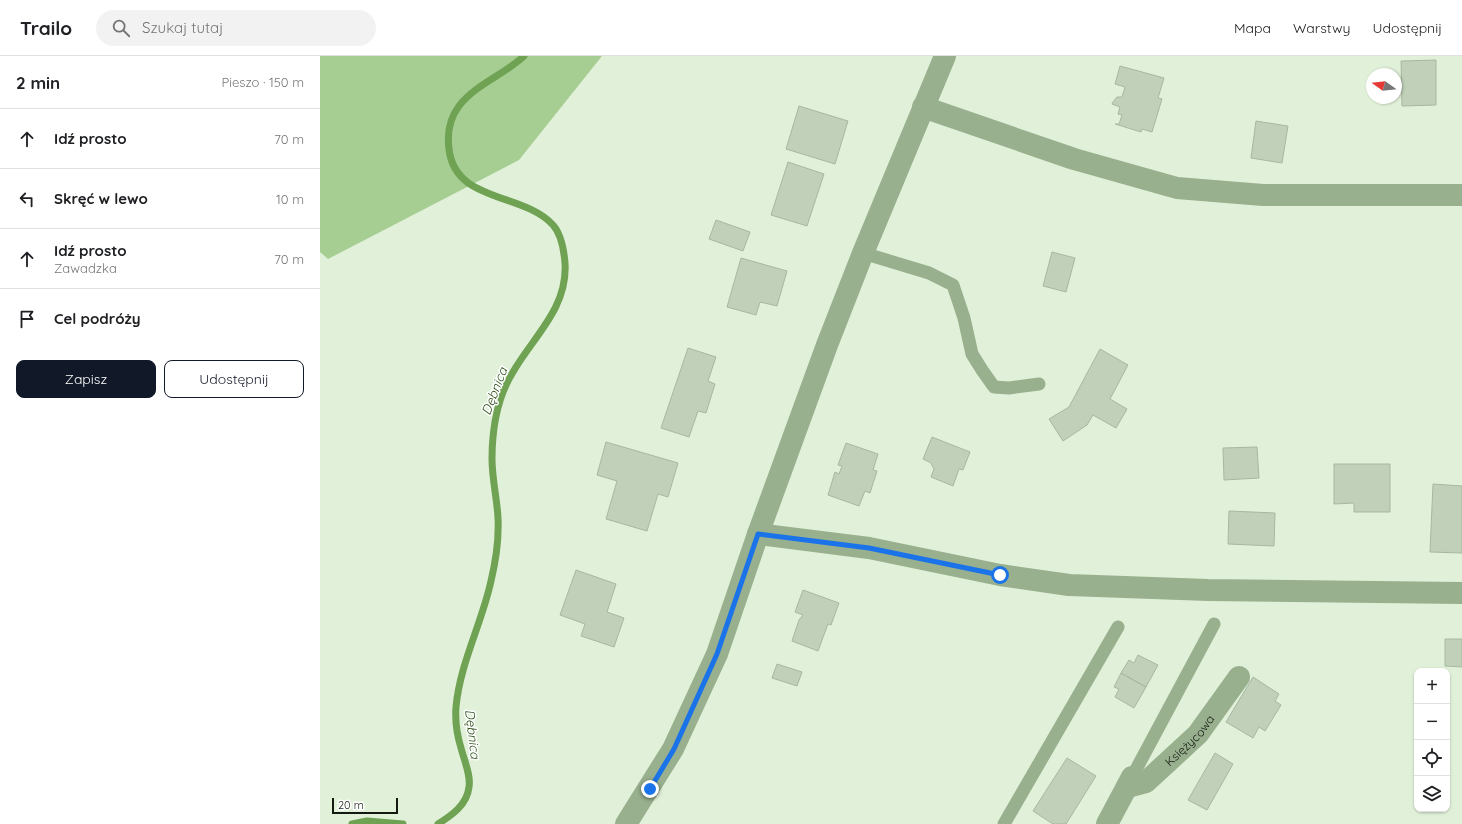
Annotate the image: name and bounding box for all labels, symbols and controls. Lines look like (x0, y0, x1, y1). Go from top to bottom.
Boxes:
search box (96, 10, 376, 46)
text: Trailo (20, 16, 72, 40)
icon: search (110, 17, 132, 39)
text: Szukaj tutaj (142, 18, 223, 37)
text: Mapa (1234, 19, 1271, 37)
text: Warstwy (1293, 19, 1351, 37)
text: Udostępnij (1373, 19, 1442, 37)
north arrow (1366, 68, 1402, 104)
text: 2 min (16, 72, 60, 93)
text: Pieszo · 150 m (221, 74, 304, 90)
icon: ahead (16, 128, 38, 150)
text: Idź prosto (54, 129, 127, 148)
text: 70 m (274, 131, 304, 147)
icon: left (16, 188, 38, 210)
text: Skręć w lewo (54, 189, 148, 208)
text: 10 m (276, 191, 304, 207)
text: Idź prosto (54, 241, 127, 260)
icon: ahead (16, 248, 38, 270)
text: 70 m (274, 251, 304, 267)
text: Zawadzka (54, 260, 117, 276)
icon: arrive (16, 308, 38, 330)
text: Cel podróży (54, 309, 141, 328)
button: Zapisz (16, 360, 156, 398)
button: Udostępnij (164, 360, 304, 398)
water label: Dębnica (478, 364, 511, 417)
route start (991, 566, 1009, 584)
map controls (1414, 668, 1450, 812)
button: + (1414, 668, 1450, 704)
button: − (1414, 704, 1450, 740)
water label: Dębnica (462, 708, 484, 761)
street label: Księżycowa (1161, 712, 1217, 769)
button: locate (1414, 740, 1450, 776)
button: layers (1414, 776, 1450, 812)
route end (641, 780, 659, 798)
scale bar (332, 796, 398, 815)
text: 20 m (338, 798, 364, 812)

